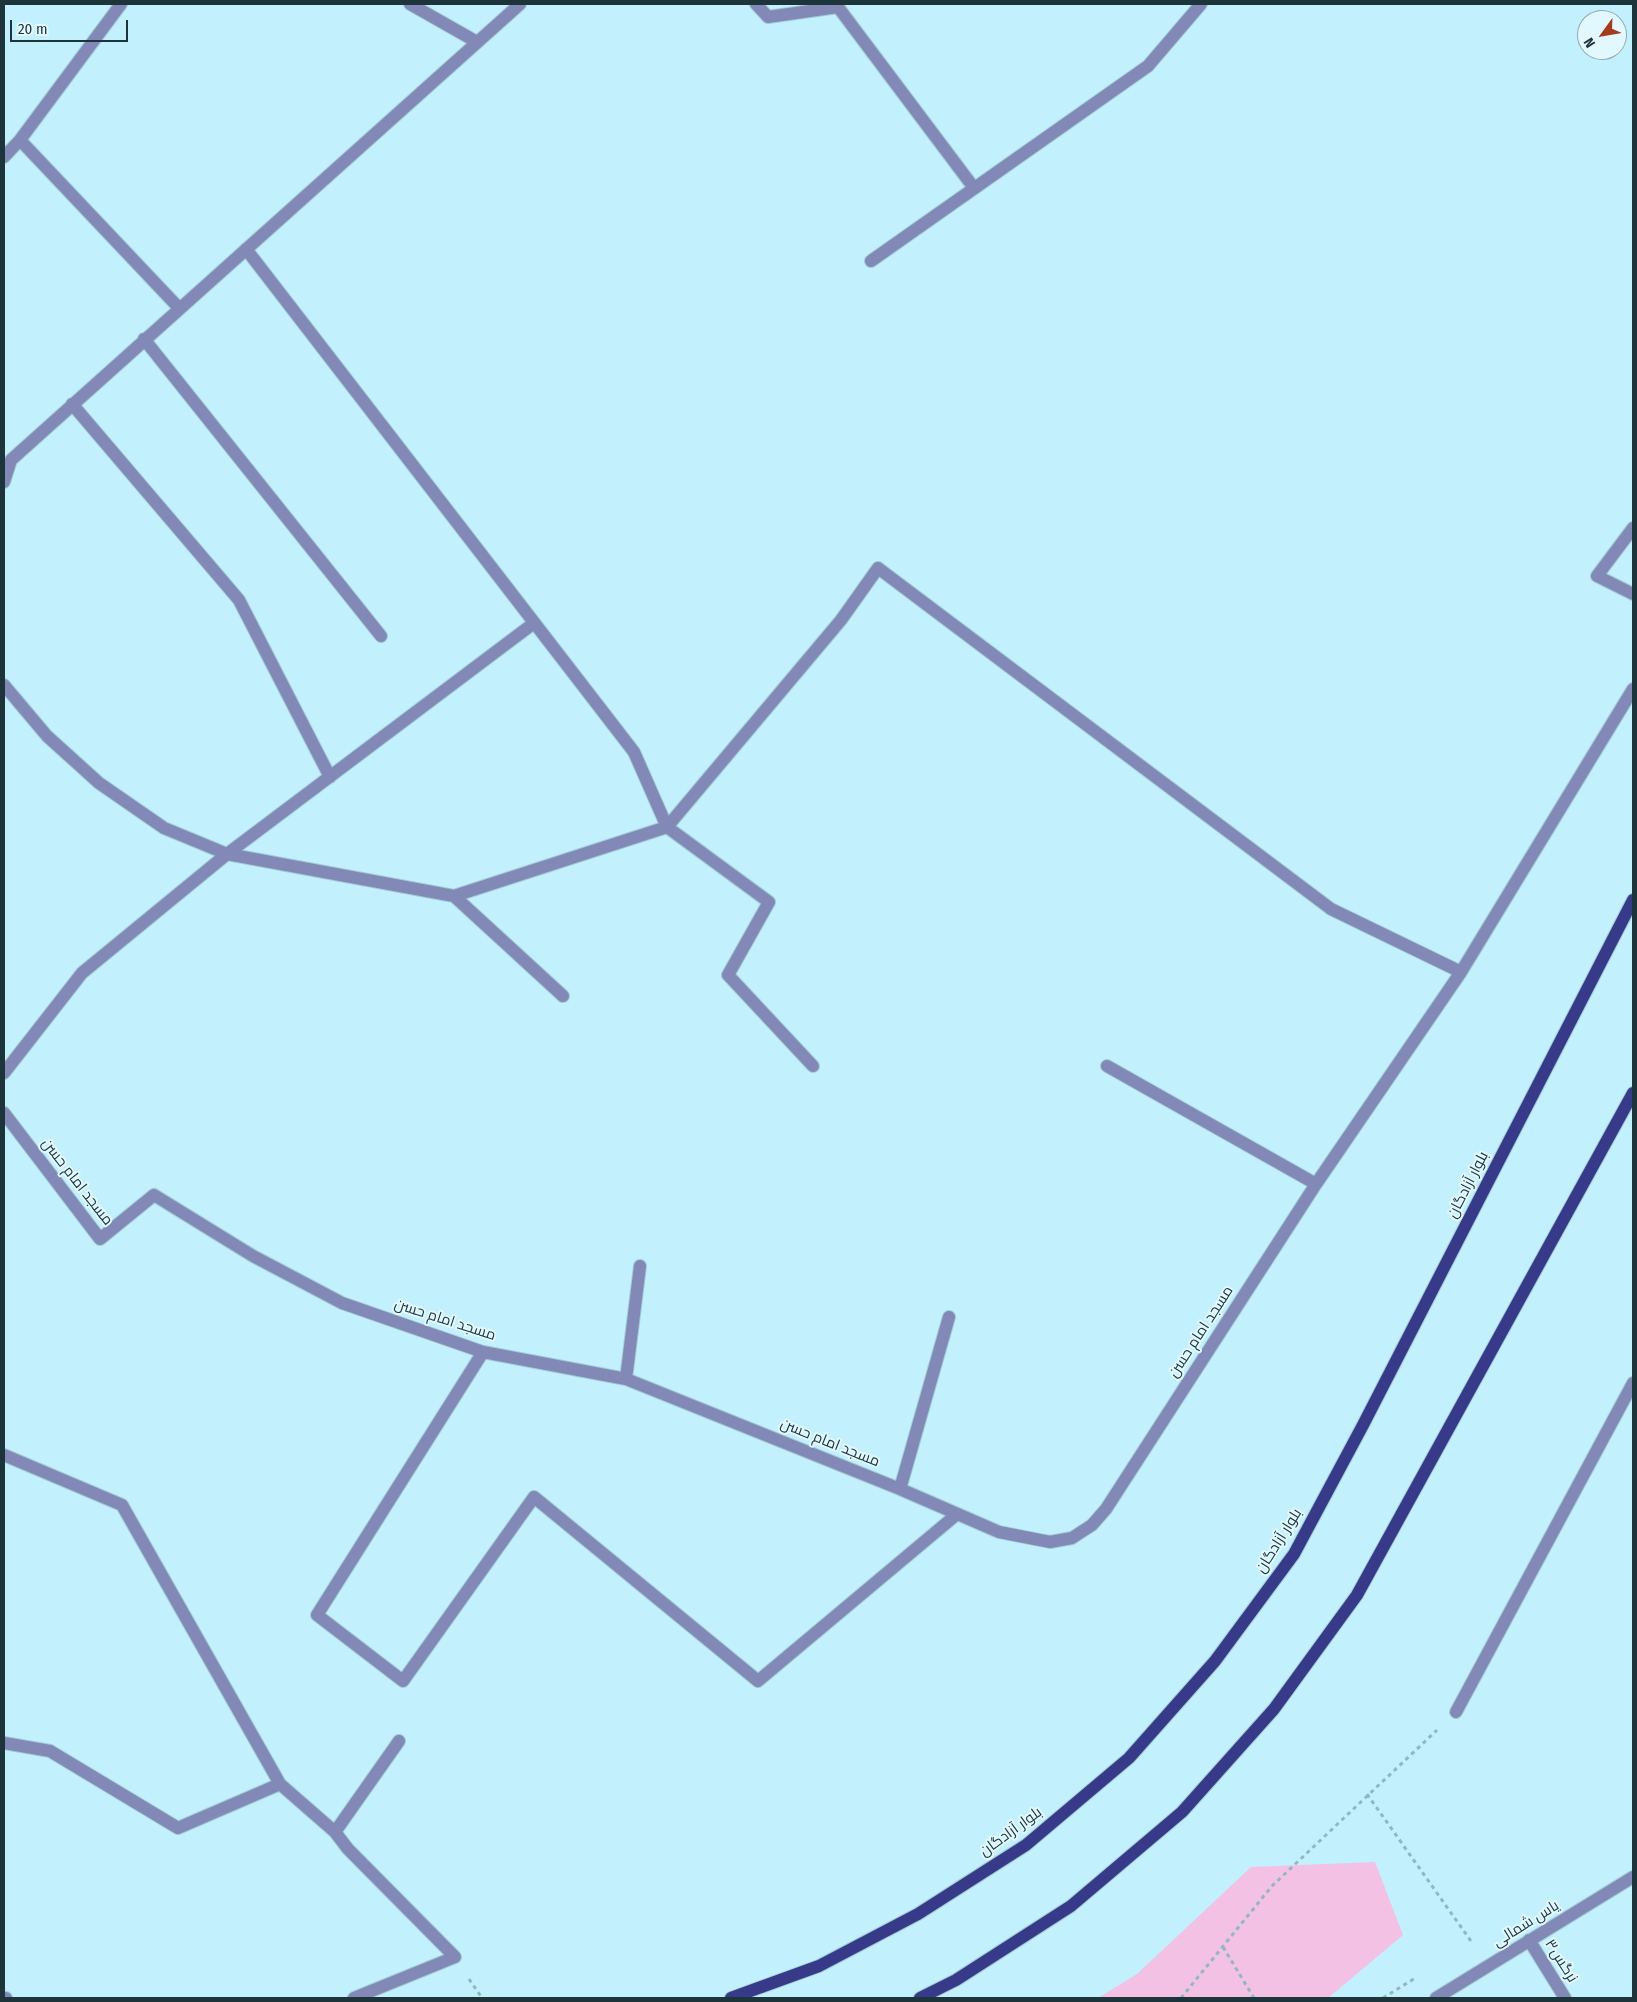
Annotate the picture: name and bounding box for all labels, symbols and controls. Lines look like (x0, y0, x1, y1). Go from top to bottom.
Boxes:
scale bar (12, 10, 130, 42)
north arrow (1577, 10, 1627, 60)
text: 20 m (18, 20, 48, 38)
text: N (1580, 35, 1599, 51)
street label: مسجد امام حسن (37, 1135, 117, 1229)
street label: بلوار آزادگان (1444, 1149, 1492, 1221)
street label: مسجد امام حسن (1165, 1283, 1237, 1381)
street label: مسجد امام حسن (392, 1295, 498, 1345)
street label: مسجد امام حسن (778, 1415, 882, 1471)
street label: بلوار آزادگان (1252, 1505, 1306, 1577)
street label: بلوار آزادگان (976, 1803, 1046, 1861)
street label: یاس شمالی (1490, 1897, 1562, 1951)
street label: نرگس۳ (1541, 1936, 1581, 1986)

